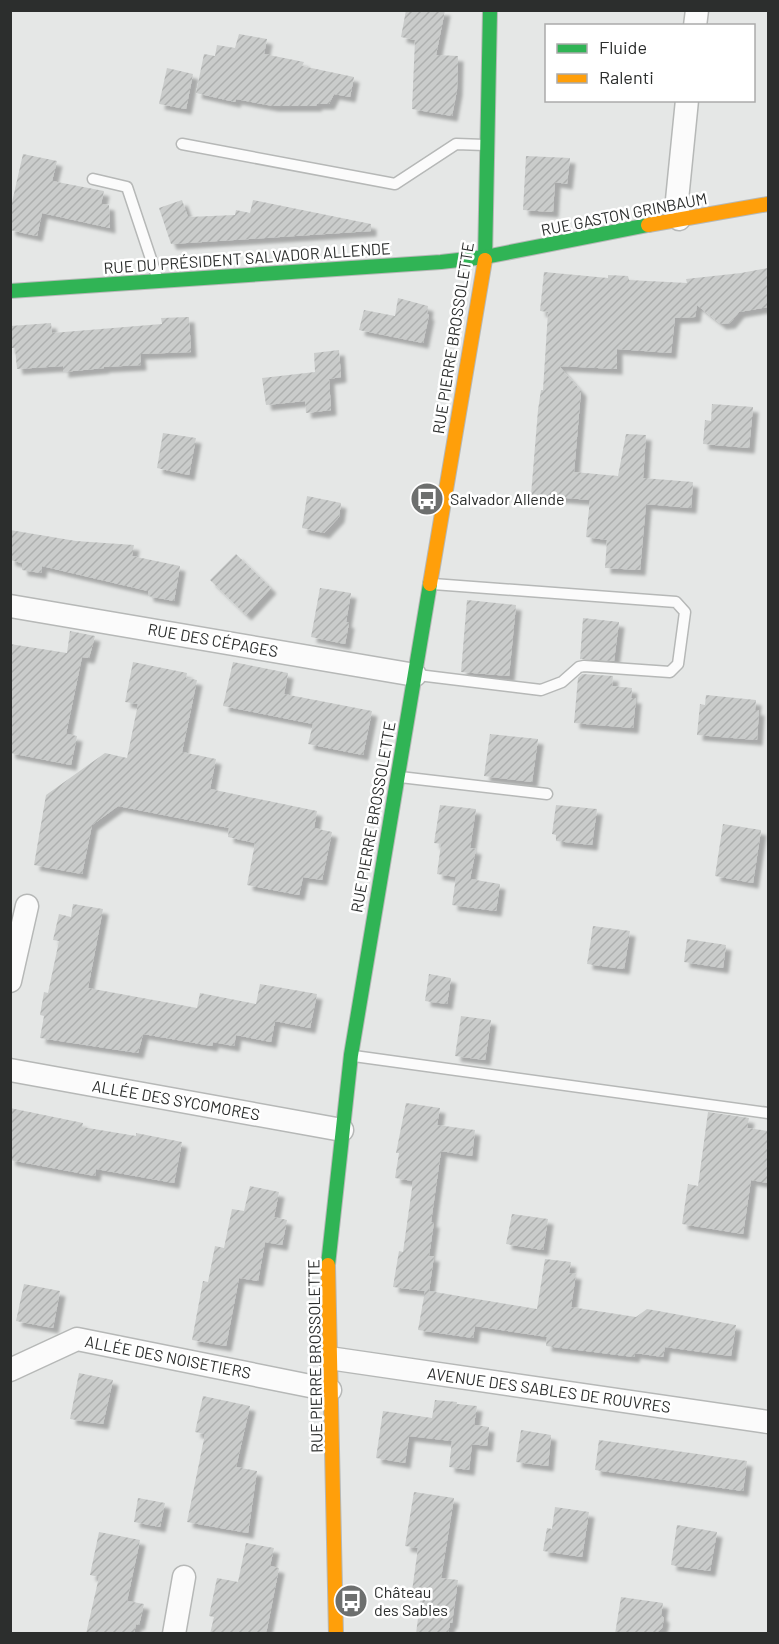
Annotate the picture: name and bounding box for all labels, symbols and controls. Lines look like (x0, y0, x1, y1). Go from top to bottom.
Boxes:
legend (545, 24, 755, 102)
text: Fluide (599, 36, 647, 58)
text: Ralenti (599, 66, 654, 88)
street label: RUE GASTON GRINBAUM (539, 188, 709, 239)
street label: RUE DU PRÉSIDENT SALVADOR ALLENDE (103, 238, 391, 277)
street label: RUE PIERRE BROSSOLETTE (428, 241, 477, 435)
bus stop icon: Salvador Allende (409, 481, 445, 517)
place label: Salvador Allende (450, 489, 565, 508)
street label: RUE DES CÉPAGES (146, 619, 280, 660)
street label: RUE PIERRE BROSSOLETTE (346, 720, 399, 914)
street label: ALLÉE DES SYCOMORES (91, 1075, 262, 1124)
street label: RUE PIERRE BROSSOLETTE (303, 1259, 326, 1453)
street label: ALLÉE DES NOISETIERS (84, 1331, 253, 1382)
street label: AVENUE DES SABLES DE ROUVRES (426, 1363, 672, 1416)
place label: Château des Sables (374, 1582, 448, 1619)
bus stop icon: Château des Sables (333, 1583, 369, 1619)

